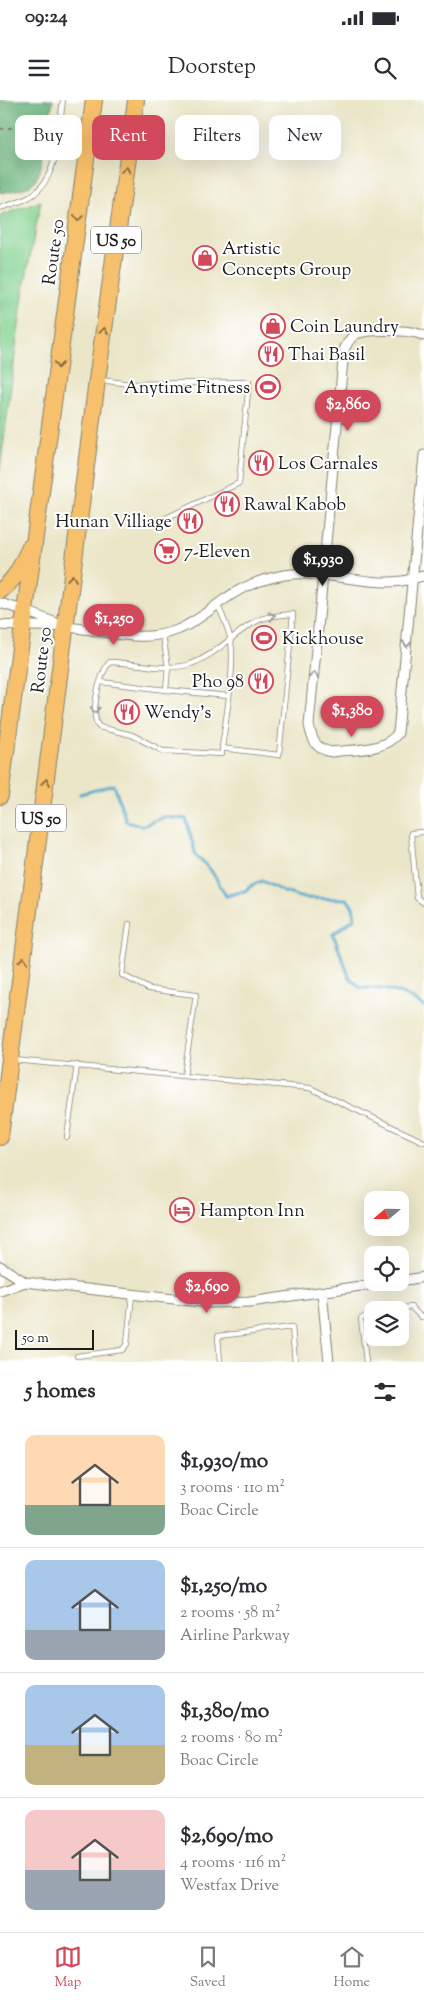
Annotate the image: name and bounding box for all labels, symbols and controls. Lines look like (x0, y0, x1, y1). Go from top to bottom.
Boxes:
text: 09:24 (25, 4, 68, 31)
text: Doorstep (168, 52, 256, 84)
icon: menu (25, 54, 53, 82)
icon: search (371, 54, 399, 82)
chip: Buy (15, 115, 82, 160)
chip: Rent (92, 115, 165, 160)
chip: Filters (175, 115, 259, 160)
chip: New (269, 115, 341, 160)
one-way arrow (120, 166, 131, 174)
one-way arrow (73, 214, 84, 222)
street label: Route 50 (37, 217, 72, 287)
road number: US 50 (91, 226, 141, 254)
place label: Artistic Concepts Group (222, 237, 351, 284)
shop icon: Artistic Concepts Group (192, 245, 218, 271)
shop icon: Coin Laundry (260, 313, 286, 339)
place label: Coin Laundry (290, 315, 399, 341)
one-way arrow (98, 327, 109, 335)
restaurant icon: Thai Basil (258, 341, 284, 367)
place label: Thai Basil (288, 343, 365, 369)
one-way arrow (53, 361, 64, 369)
sports icon: Anytime Fitness (255, 374, 281, 400)
place label: Anytime Fitness (124, 376, 250, 402)
pin: $2,860 (307, 390, 389, 432)
text: $2,860 (326, 394, 370, 417)
restaurant icon: Los Carnales (248, 450, 274, 476)
place label: Los Carnales (278, 452, 378, 478)
restaurant icon: Rawal Kabob (214, 491, 240, 517)
place label: Rawal Kabob (244, 493, 346, 519)
restaurant icon: Hunan Villiage (177, 508, 203, 534)
place label: Hunan Villiage (55, 510, 172, 536)
supermarket icon: 7-Eleven (154, 538, 180, 564)
place label: 7-Eleven (184, 540, 251, 566)
pin: $1,930 (282, 544, 364, 587)
text: $1,930 (303, 549, 343, 572)
one-way arrow (66, 574, 77, 582)
pin: $1,250 (73, 604, 155, 646)
text: $1,250 (94, 608, 134, 631)
one-way arrow (268, 612, 277, 622)
sports icon: Kickhouse (251, 625, 277, 651)
street label: Route 50 (26, 626, 60, 695)
place label: Kickhouse (282, 627, 364, 653)
one-way arrow (402, 640, 413, 648)
restaurant icon: Pho 98 (248, 668, 274, 694)
place label: Pho 98 (192, 670, 244, 696)
one-way arrow (308, 671, 319, 679)
pin: $1,380 (311, 696, 393, 738)
restaurant icon: Wendy's (114, 699, 140, 725)
text: $1,380 (332, 700, 372, 723)
place label: Wendy's (144, 701, 211, 727)
one-way arrow (90, 707, 101, 715)
one-way arrow (40, 778, 50, 786)
road number: US 50 (16, 804, 66, 831)
one-way arrow (17, 956, 27, 965)
north arrow (364, 1191, 409, 1236)
map controls (364, 1191, 409, 1346)
hotel icon: Hampton Inn (169, 1197, 195, 1223)
place label: Hampton Inn (200, 1199, 305, 1225)
button: locate (364, 1246, 409, 1291)
pin: $2,690 (166, 1272, 248, 1314)
text: $2,690 (185, 1276, 229, 1299)
button: layers (364, 1301, 409, 1346)
scale bar (15, 1327, 94, 1350)
text: 50 m (22, 1329, 49, 1349)
text: 5 homes (25, 1377, 95, 1407)
icon: filters (371, 1378, 399, 1406)
text: $1,930/mo (180, 1447, 268, 1477)
icon: home (65, 1455, 125, 1515)
text: 3 rooms · 110 m² (180, 1477, 285, 1500)
text: Boac Circle (180, 1500, 259, 1523)
text: $1,250/mo (180, 1572, 267, 1602)
icon: home (65, 1580, 125, 1640)
text: 2 rooms · 58 m² (180, 1602, 280, 1625)
text: Airline Parkway (180, 1625, 290, 1648)
text: $1,380/mo (180, 1697, 269, 1727)
icon: home (65, 1705, 125, 1765)
text: 2 rooms · 80 m² (180, 1727, 283, 1750)
text: Boac Circle (180, 1750, 259, 1773)
text: $2,690/mo (180, 1822, 273, 1852)
icon: home (65, 1830, 125, 1890)
text: 4 rooms · 116 m² (180, 1852, 286, 1875)
text: Westfax Drive (180, 1875, 279, 1898)
tab: Map (54, 1943, 82, 1993)
tab: Saved (190, 1943, 226, 1993)
tab: Home (333, 1943, 370, 1993)

